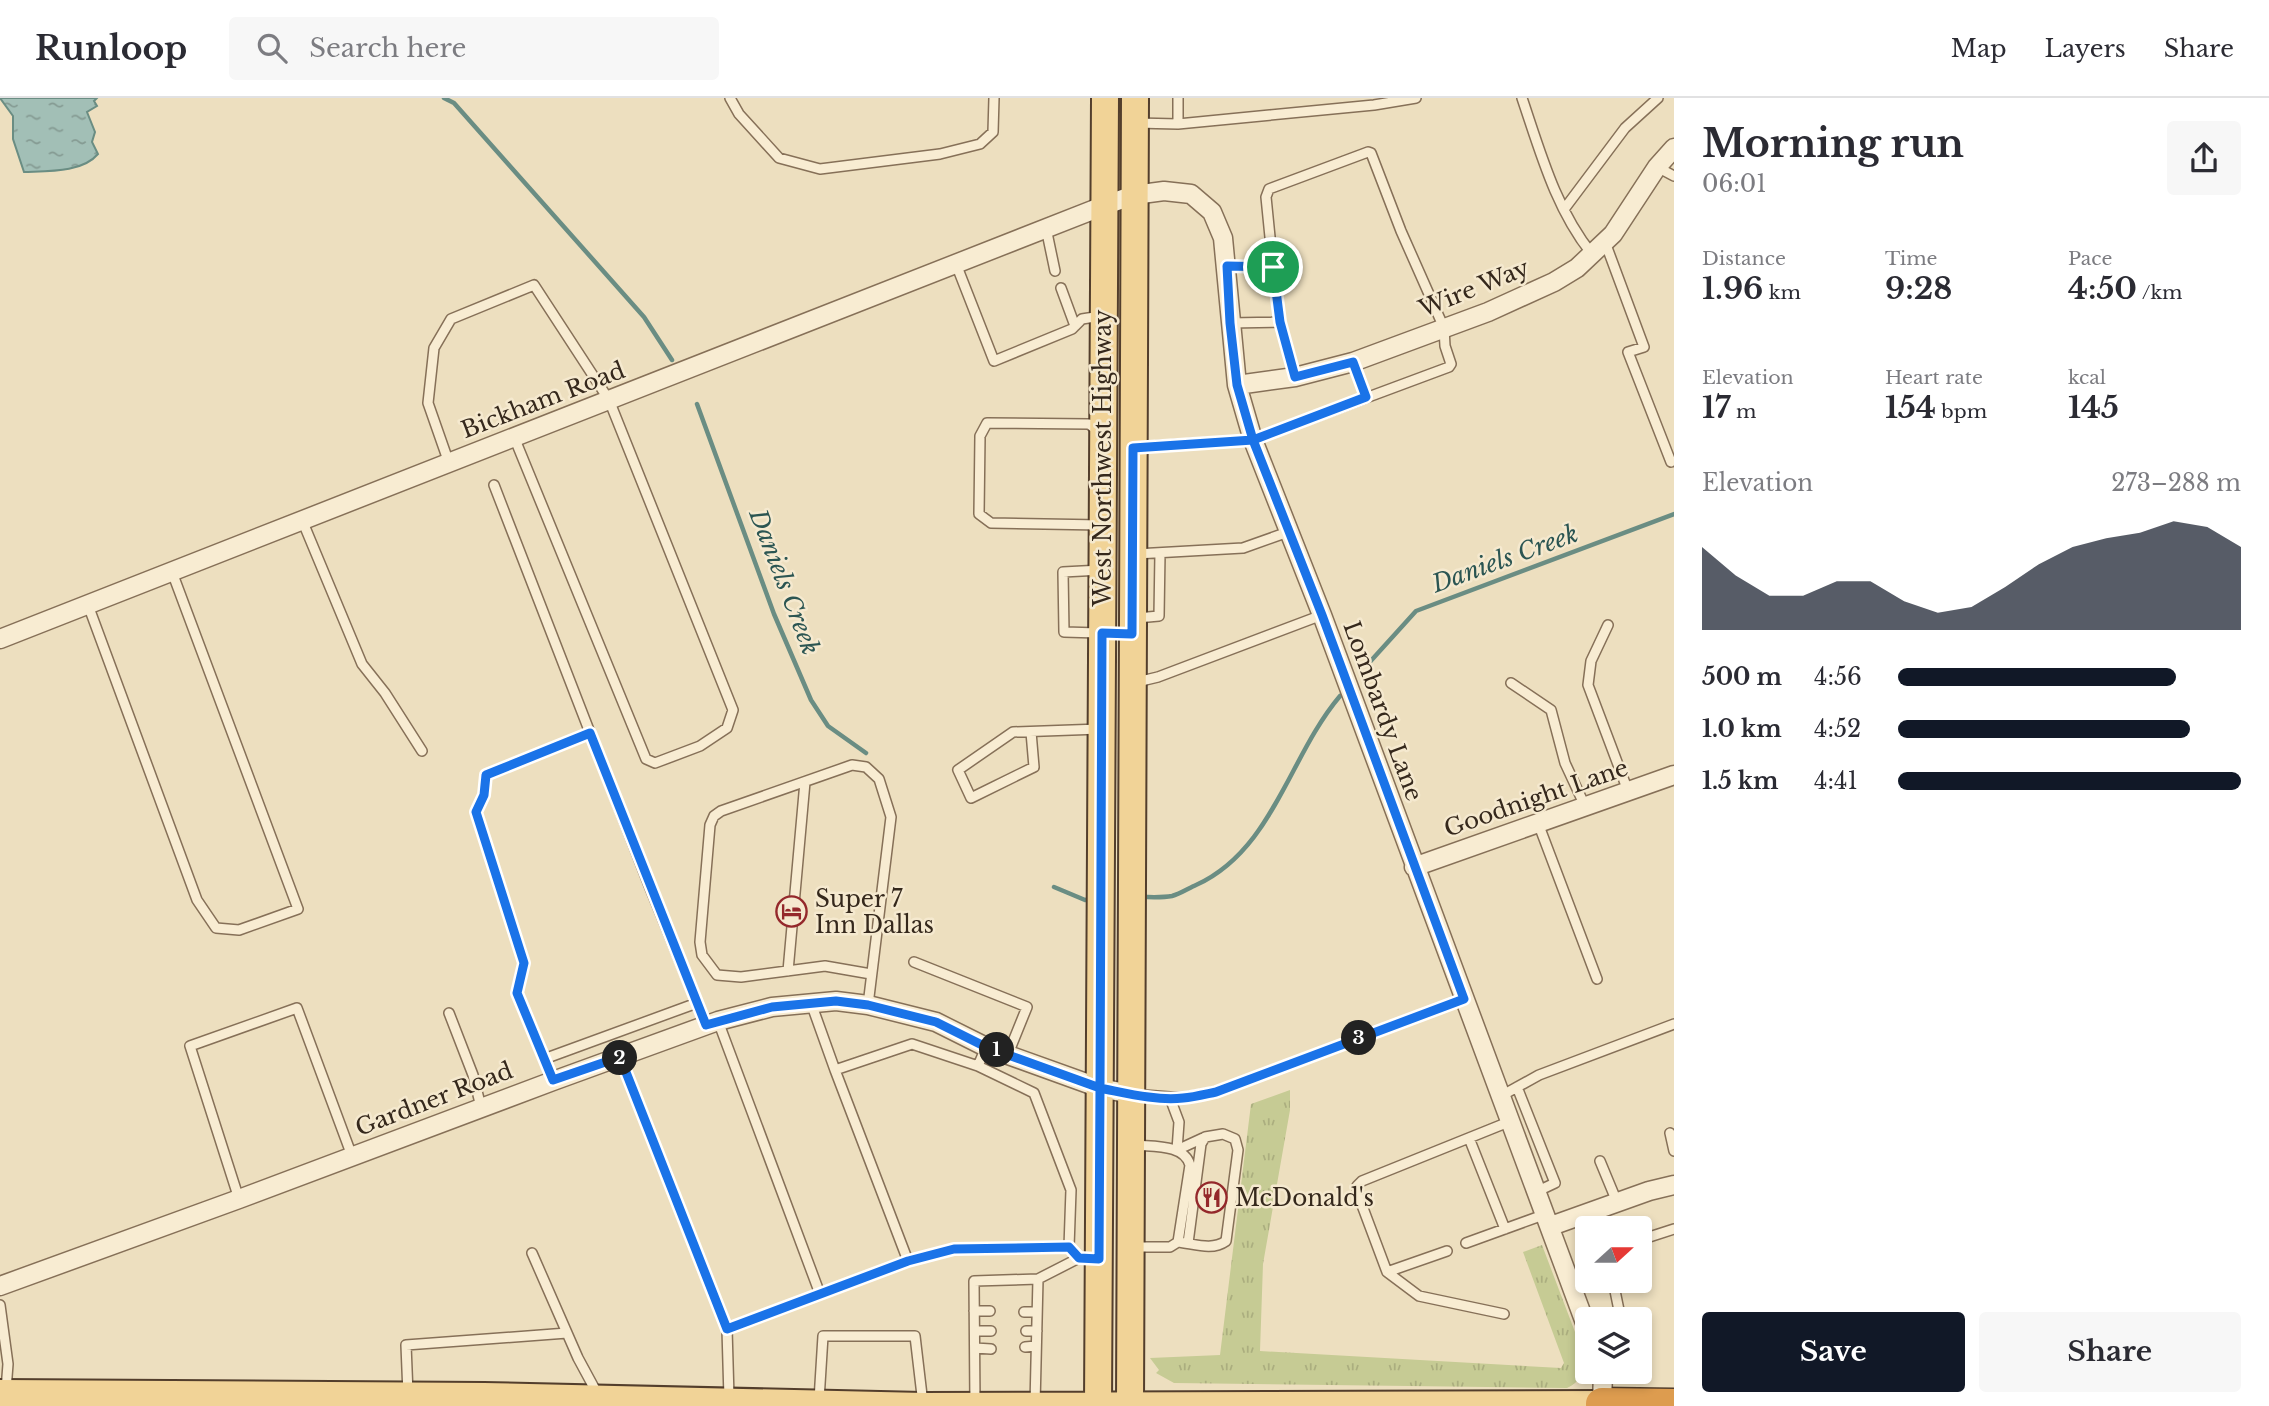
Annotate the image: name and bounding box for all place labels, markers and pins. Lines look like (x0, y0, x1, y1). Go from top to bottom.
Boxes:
pin (1243, 237, 1303, 297)
place label: Super 7 Inn Dallas (815, 885, 934, 939)
hotel icon: Super 7 Inn Dallas (775, 895, 809, 929)
pin: 3 (1342, 1020, 1376, 1056)
pin: 1 (979, 1032, 1014, 1068)
pin: 2 (602, 1040, 638, 1076)
restaurant icon: McDonald's (1195, 1181, 1229, 1215)
place label: McDonald's (1235, 1184, 1374, 1212)

